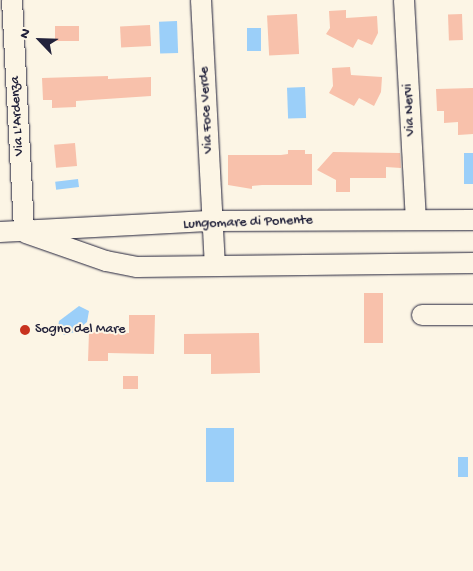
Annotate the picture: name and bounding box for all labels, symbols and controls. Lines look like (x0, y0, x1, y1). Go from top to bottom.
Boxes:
north arrow (15, 15, 65, 65)
text: N (16, 26, 35, 41)
street label: Via Foce Verde (196, 66, 218, 154)
street label: Via L'Ardenza (8, 76, 28, 156)
street label: Via Nervi (400, 83, 420, 137)
street label: Lungomare di Ponente (183, 212, 313, 234)
place label: Sogno del Mare (35, 322, 125, 338)
marker: Sogno del Mare (19, 324, 31, 336)

